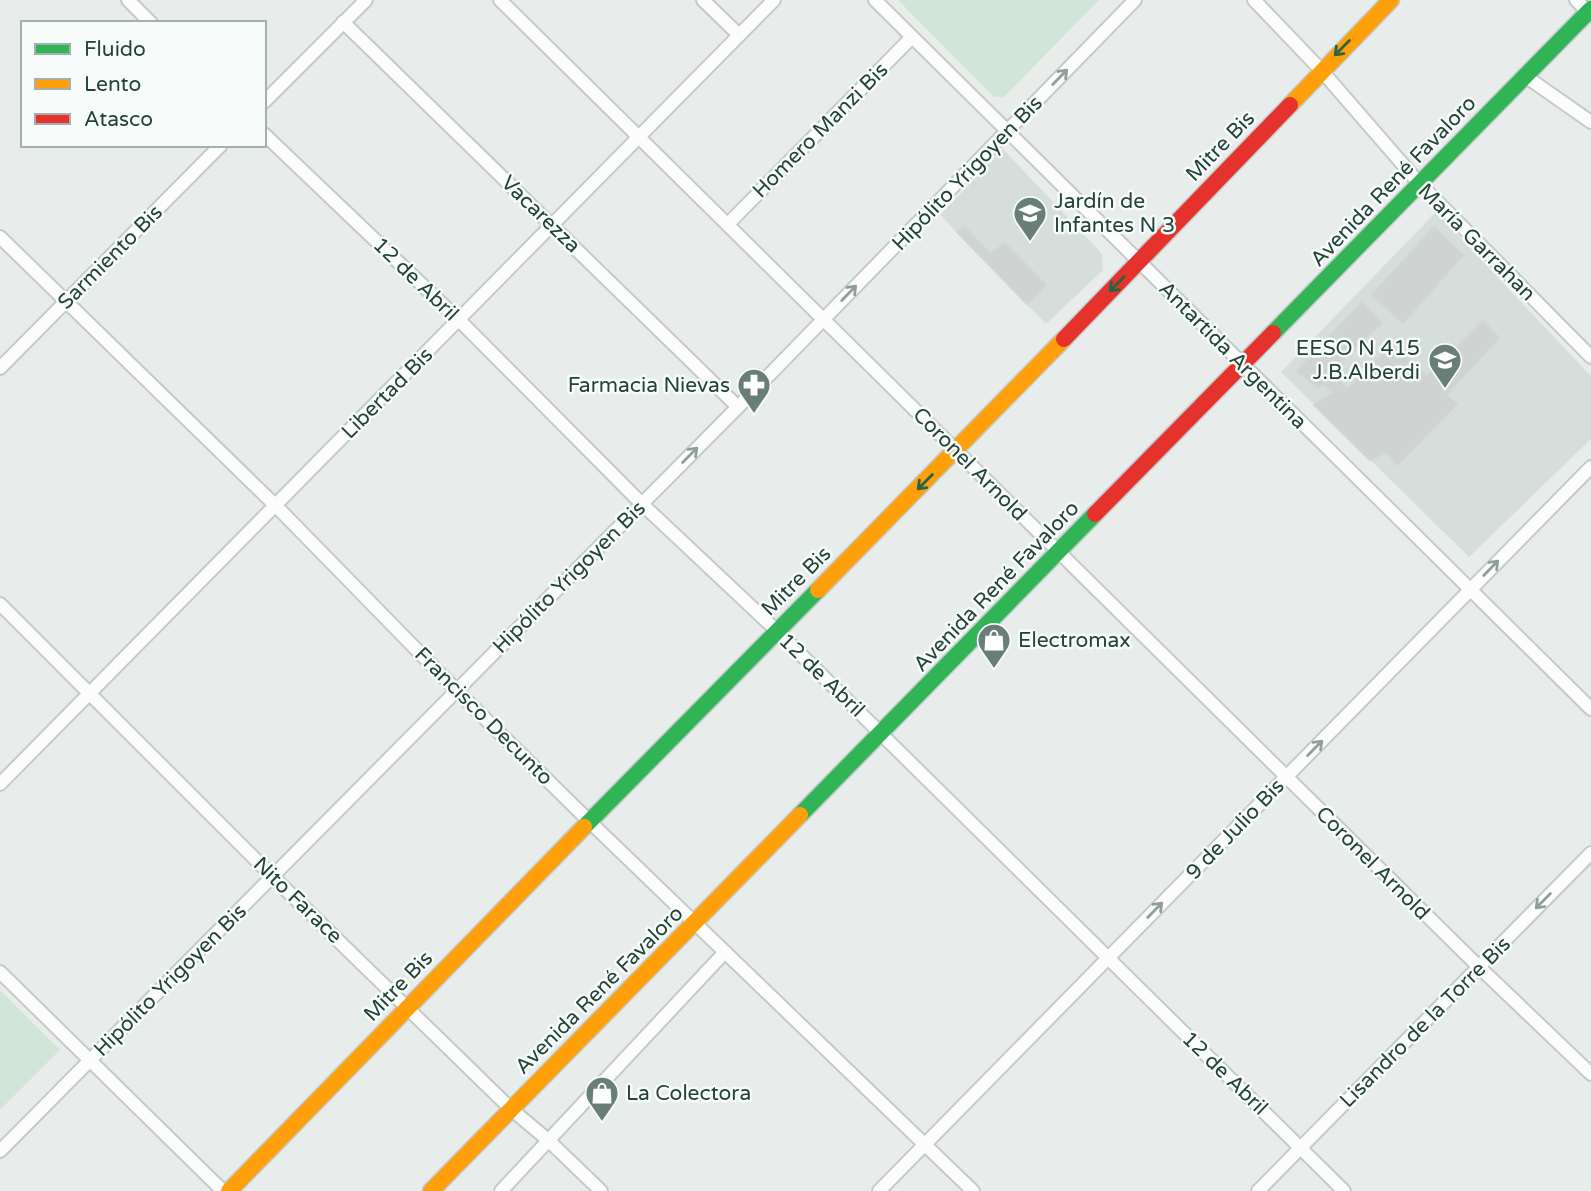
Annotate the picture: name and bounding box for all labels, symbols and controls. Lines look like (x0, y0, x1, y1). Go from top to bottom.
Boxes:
legend (21, 21, 266, 147)
text: Fluido (84, 37, 146, 62)
one-way arrow (1334, 40, 1351, 57)
street label: Homero Manzi Bis (747, 57, 893, 203)
one-way arrow (1051, 69, 1068, 86)
text: Lento (84, 72, 141, 97)
street label: Hipólito Yrigoyen Bis (887, 91, 1048, 256)
street label: Avenida René Favaloro (1305, 91, 1481, 272)
street label: Mitre Bis (1181, 106, 1260, 187)
text: Atasco (84, 107, 153, 132)
street label: Vacarezza (496, 170, 586, 258)
street label: María Garrahan (1413, 179, 1540, 306)
place label: Jardín de Infantes N 3 (1054, 189, 1175, 238)
school or university icon: Jardín de Infantes N 3 (1011, 194, 1049, 243)
street label: Sarmiento Bis (53, 200, 168, 315)
street label: 12 de Abril (368, 232, 464, 326)
one-way arrow (1109, 275, 1126, 292)
street label: Antartida Argentina (1154, 276, 1312, 434)
one-way arrow (841, 284, 858, 301)
place label: EESO N 415 J.B.Alberdi (1296, 336, 1420, 385)
school or university icon: EESO N 415 J.B.Alberdi (1426, 341, 1464, 390)
street label: Libertad Bis (337, 343, 438, 444)
pharmacy icon: Farmacia Nievas (735, 366, 773, 415)
place label: Farmacia Nievas (568, 373, 730, 398)
street label: Coronel Arnold (908, 402, 1032, 526)
one-way arrow (681, 446, 698, 463)
one-way arrow (916, 473, 933, 490)
street label: Hipólito Yrigoyen Bis (488, 496, 651, 659)
street label: Avenida René Favaloro (908, 496, 1084, 677)
street label: Mitre Bis (756, 541, 836, 621)
one-way arrow (1483, 560, 1500, 577)
shop icon: Electromax (975, 621, 1013, 670)
street label: 12 de Abril (774, 628, 870, 722)
place label: Electromax (1018, 628, 1131, 653)
street label: Francisco Decunto (409, 642, 558, 791)
one-way arrow (1306, 739, 1323, 756)
street label: 9 de Julio Bis (1181, 774, 1290, 885)
street label: Coronel Arnold (1311, 801, 1435, 925)
street label: Nito Farace (248, 852, 347, 949)
one-way arrow (1535, 893, 1552, 910)
street label: Hipólito Yrigoyen Bis (89, 899, 252, 1062)
street label: Avenida René Favaloro (510, 901, 689, 1080)
one-way arrow (1147, 902, 1164, 919)
street label: Lisandro de la Torre Bis (1335, 932, 1516, 1113)
street label: Mitre Bis (359, 946, 438, 1027)
street label: 12 de Abril (1177, 1026, 1273, 1120)
shop icon: La Colectora (583, 1074, 621, 1123)
place label: La Colectora (626, 1081, 751, 1106)

